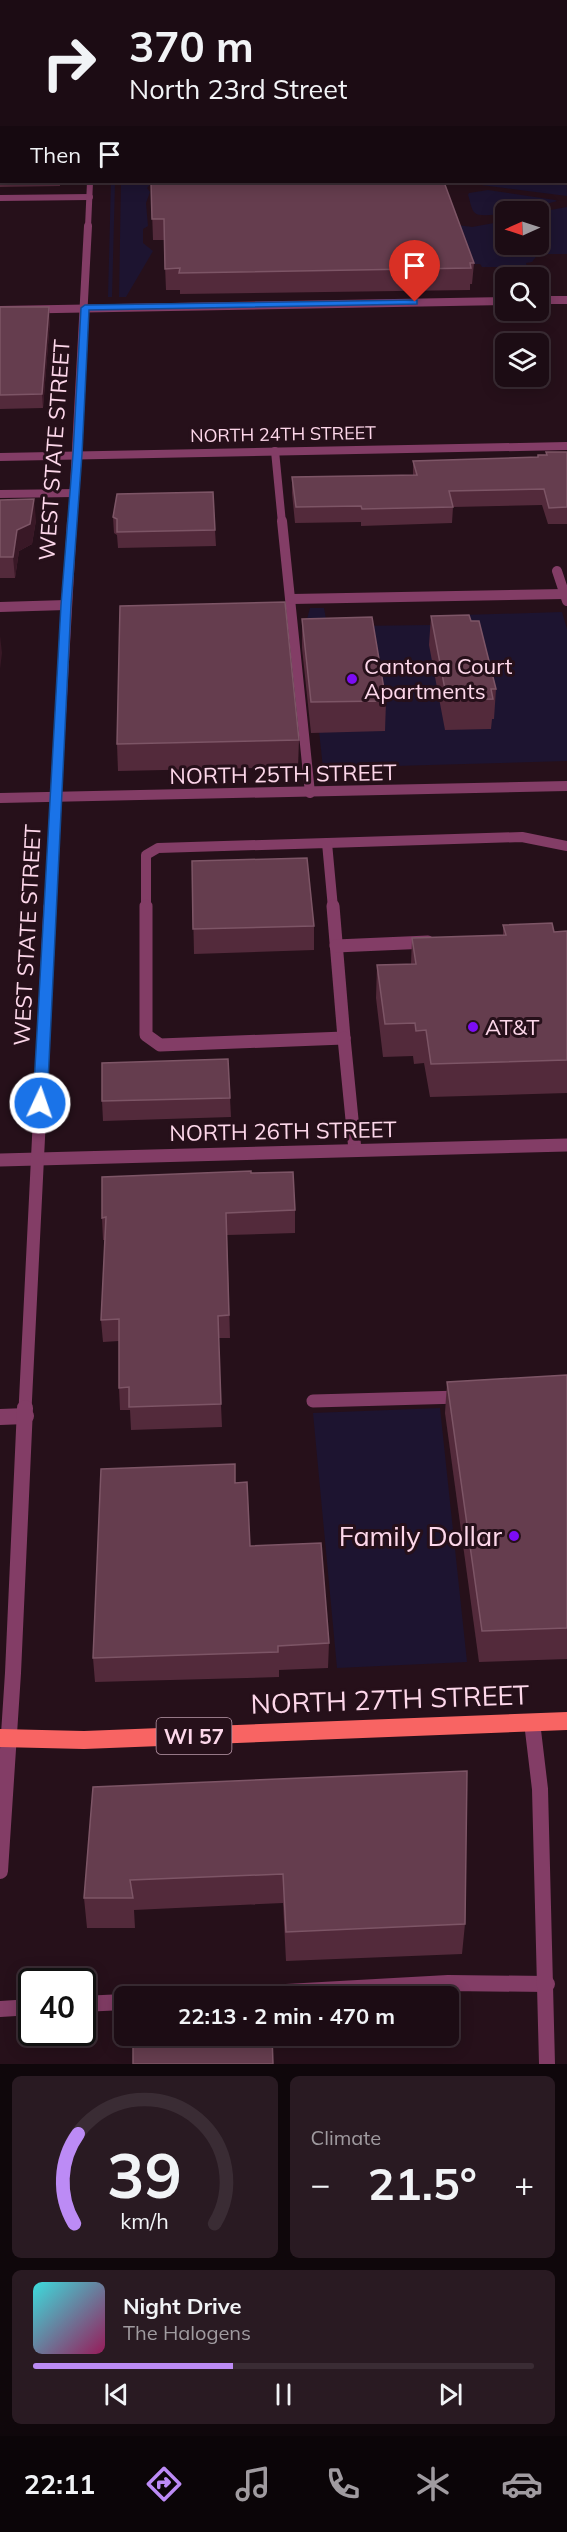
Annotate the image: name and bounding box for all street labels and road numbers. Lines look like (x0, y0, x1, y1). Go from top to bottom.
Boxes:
street label: WEST STATE STREET (32, 338, 76, 562)
street label: NORTH 24TH STREET (190, 421, 376, 447)
street label: NORTH 25TH STREET (169, 758, 397, 790)
street label: WEST STATE STREET (7, 824, 47, 1046)
street label: NORTH 26TH STREET (169, 1115, 397, 1147)
street label: NORTH 27TH STREET (250, 1677, 530, 1721)
road number: WI 57 (156, 1718, 232, 1754)

